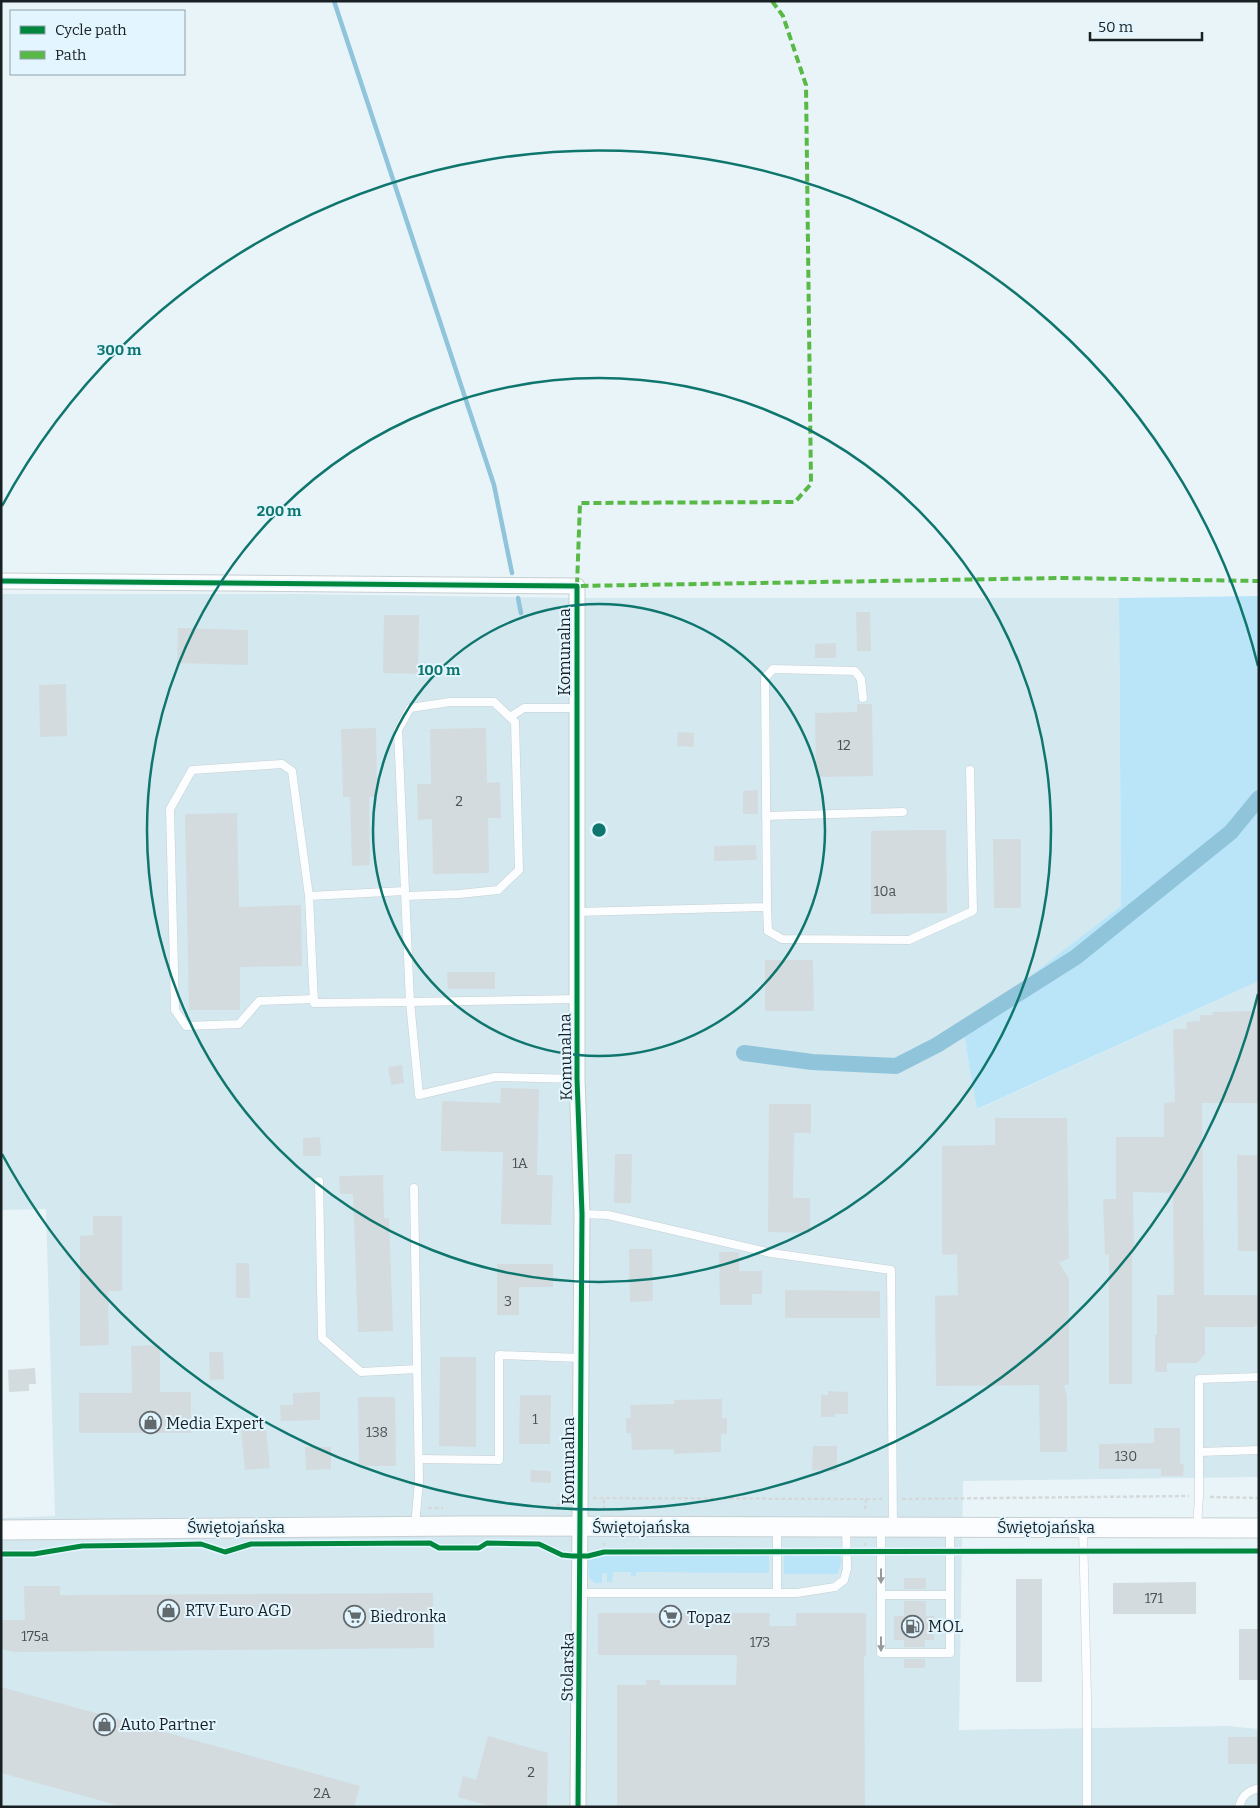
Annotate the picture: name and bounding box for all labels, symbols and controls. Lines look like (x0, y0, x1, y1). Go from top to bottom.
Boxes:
legend (10, 10, 185, 75)
scale bar (1090, 10, 1202, 42)
text: 50 m (1098, 18, 1134, 36)
text: Cycle path (55, 21, 127, 39)
text: Path (55, 46, 87, 64)
text: 300 m (97, 341, 142, 359)
text: 200 m (257, 502, 302, 520)
street label: Komunalna (555, 608, 574, 696)
text: 100 m (418, 661, 461, 679)
house number: 12 (837, 737, 851, 754)
house number: 2 (455, 793, 463, 810)
centre of rings (590, 821, 608, 839)
house number: 10a (874, 883, 896, 900)
street label: Komunalna (555, 1013, 576, 1101)
house number: 1A (512, 1155, 528, 1172)
house number: 3 (504, 1293, 512, 1310)
shop icon: Media Expert (138, 1411, 162, 1435)
house number: 1 (532, 1411, 538, 1428)
place label: Media Expert (166, 1414, 264, 1433)
street label: Komunalna (559, 1417, 578, 1505)
house number: 138 (366, 1424, 388, 1441)
house number: 130 (1115, 1448, 1137, 1465)
street label: Świętojańska (187, 1517, 285, 1537)
street label: Świętojańska (592, 1517, 690, 1537)
street label: Świętojańska (997, 1517, 1095, 1537)
one-way arrow (877, 1568, 885, 1584)
house number: 171 (1145, 1590, 1163, 1607)
shop icon: RTV Euro AGD (157, 1598, 181, 1622)
place label: RTV Euro AGD (185, 1601, 291, 1620)
supermarket icon: Biedronka (342, 1604, 366, 1628)
supermarket icon: Topaz (659, 1605, 683, 1629)
place label: Biedronka (370, 1607, 447, 1626)
place label: Topaz (687, 1608, 731, 1627)
fuel station icon: MOL (900, 1614, 924, 1638)
place label: MOL (928, 1617, 963, 1636)
house number: 175a (21, 1628, 49, 1645)
street label: Stolarska (557, 1632, 578, 1702)
house number: 173 (750, 1634, 770, 1651)
one-way arrow (877, 1636, 885, 1652)
shop icon: Auto Partner (92, 1712, 116, 1736)
place label: Auto Partner (120, 1715, 215, 1734)
house number: 2 (527, 1764, 535, 1781)
house number: 2A (313, 1785, 331, 1802)

